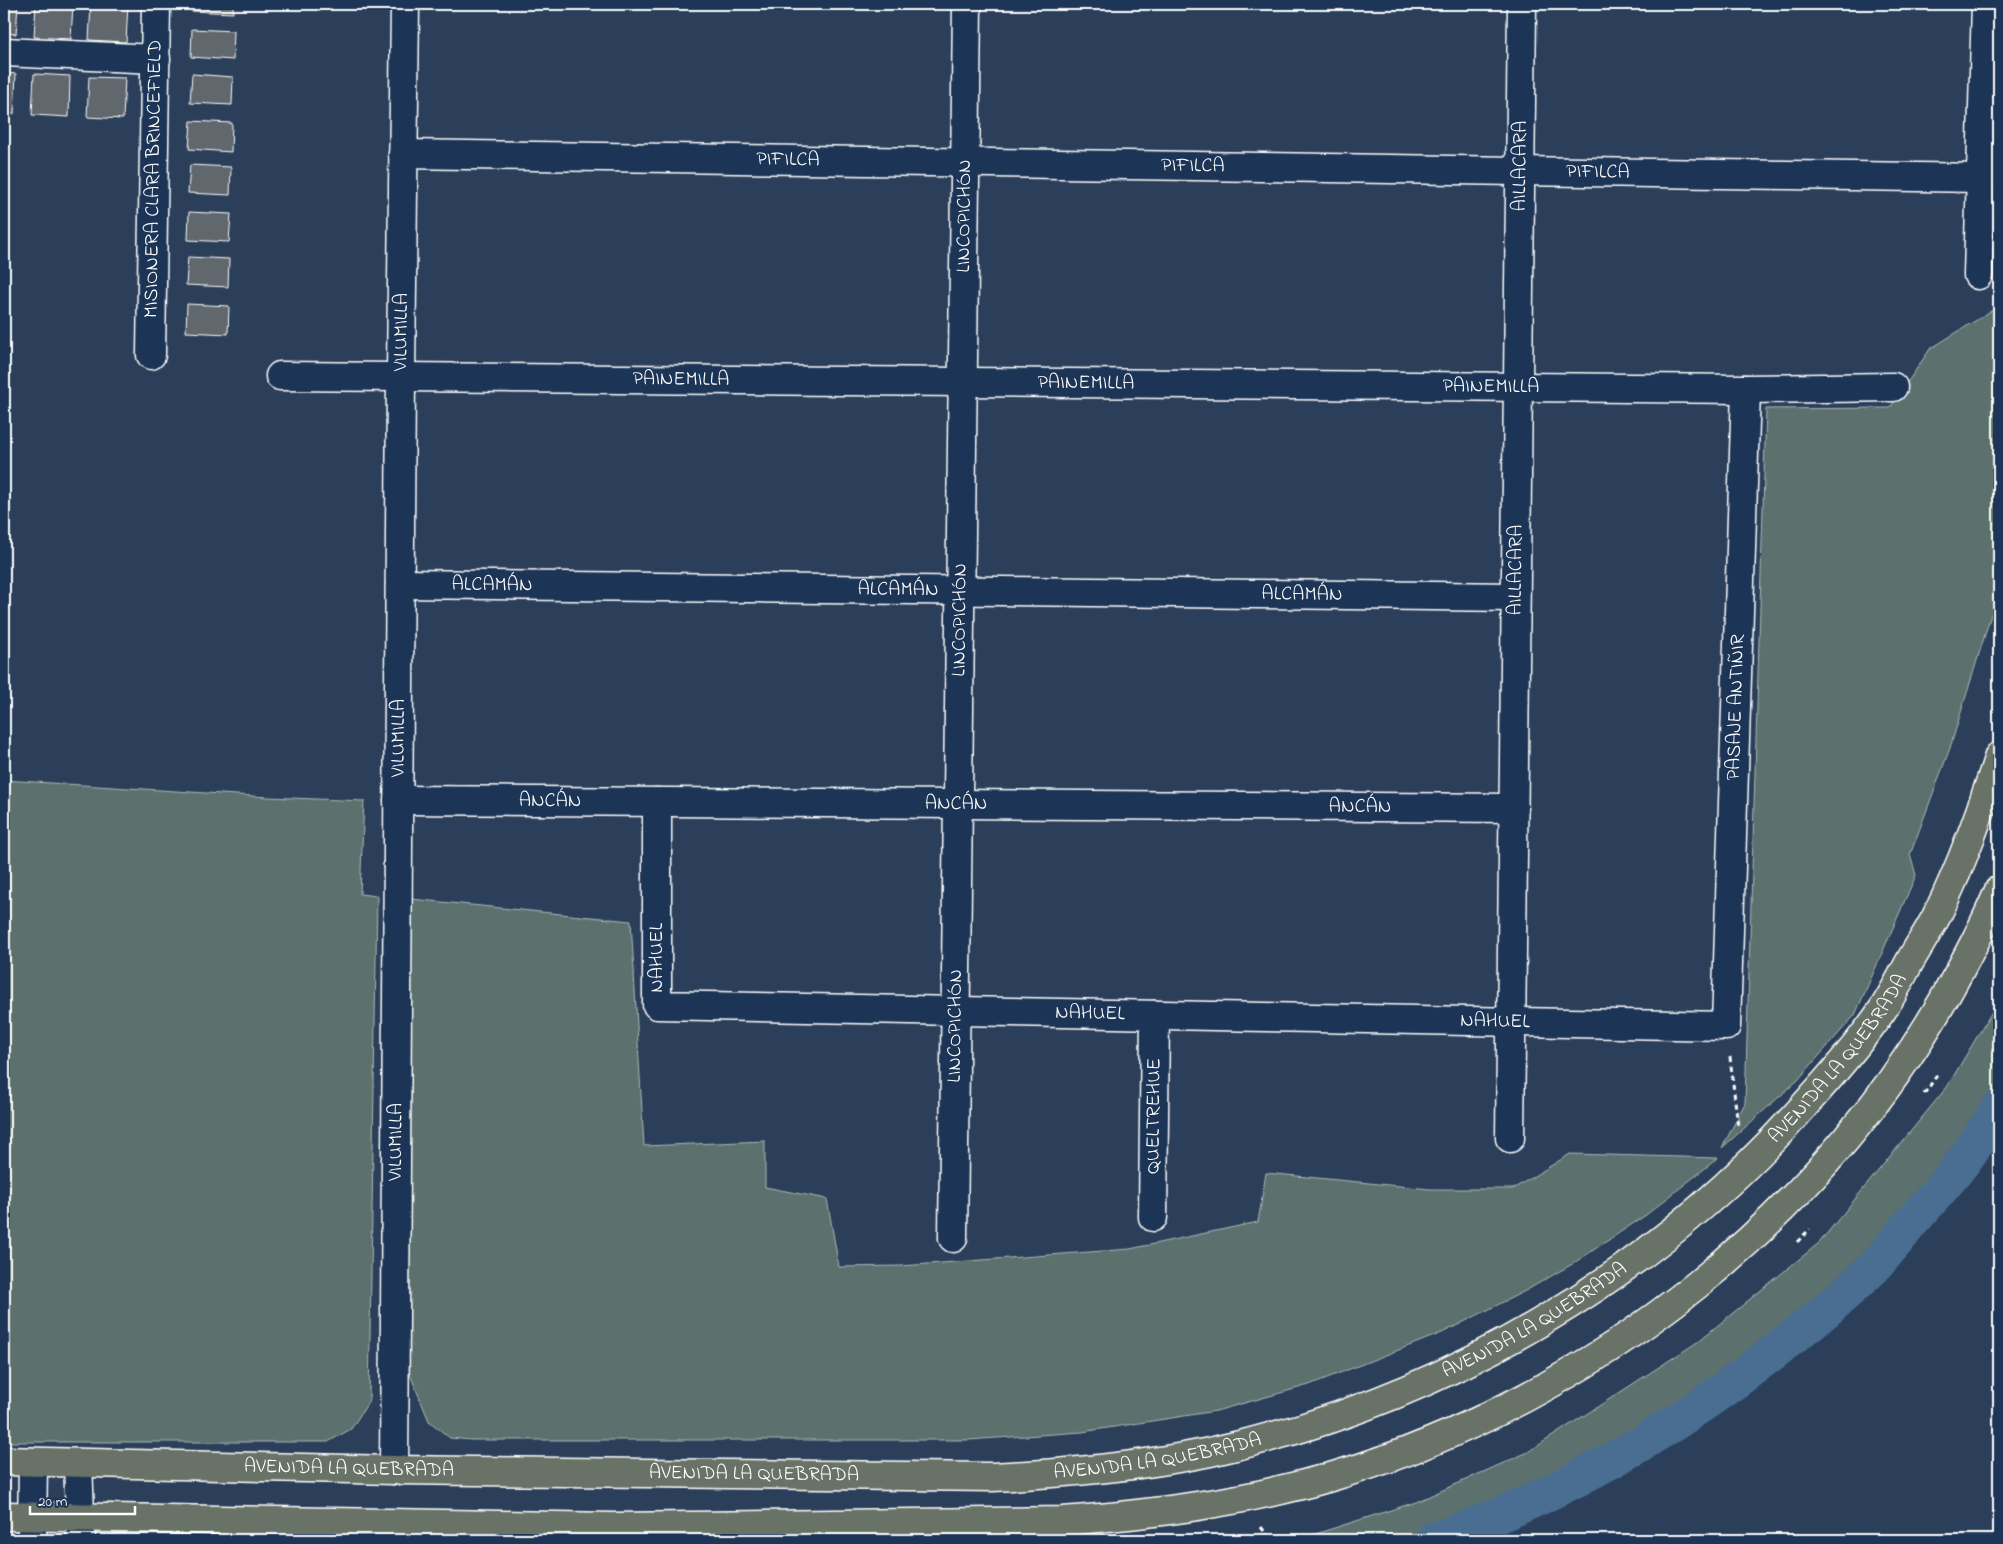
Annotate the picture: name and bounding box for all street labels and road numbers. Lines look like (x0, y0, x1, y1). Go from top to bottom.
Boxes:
street label: MISIONERA CLARA BRINCEFIELD (137, 40, 170, 318)
street label: AILLACARA (1505, 120, 1535, 212)
street label: PIFILCA (756, 145, 820, 175)
street label: PIFILCA (1161, 151, 1225, 181)
street label: PIFILCA (1566, 157, 1630, 187)
street label: LINCOPICHÓN (949, 159, 980, 273)
street label: VILUMILLA (387, 293, 416, 372)
street label: PAINEMILLA (632, 365, 730, 394)
street label: PAINEMILLA (1037, 368, 1135, 398)
street label: PAINEMILLA (1442, 372, 1540, 402)
street label: AILLACARA (1501, 524, 1531, 616)
street label: LINCOPICHÓN (945, 563, 975, 677)
street label: ALCAMÁN (451, 570, 533, 600)
street label: ALCAMÁN (857, 575, 939, 605)
street label: ALCAMÁN (1261, 580, 1343, 609)
street label: PASAJE ANTIÑIR (1719, 633, 1753, 781)
street label: VILUMILLA (384, 699, 413, 778)
street label: ANCÁN (519, 786, 581, 816)
street label: ANCÁN (925, 789, 987, 819)
street label: ANCÁN (1329, 792, 1391, 822)
street label: NAHUEL (643, 923, 672, 993)
street label: LINCOPICHÓN (940, 969, 971, 1083)
street label: AVENIDA LA QUEBRADA (1762, 969, 1915, 1150)
street label: NAHUEL (1055, 998, 1126, 1029)
street label: NAHUEL (1460, 1006, 1531, 1037)
street label: QUELTREHUE (1139, 1058, 1169, 1174)
street label: VILUMILLA (381, 1103, 411, 1182)
street label: AVENIDA LA QUEBRADA (1437, 1255, 1633, 1386)
street label: AVENIDA LA QUEBRADA (1052, 1426, 1265, 1488)
street label: AVENIDA LA QUEBRADA (243, 1452, 454, 1485)
street label: AVENIDA LA QUEBRADA (649, 1458, 859, 1490)

